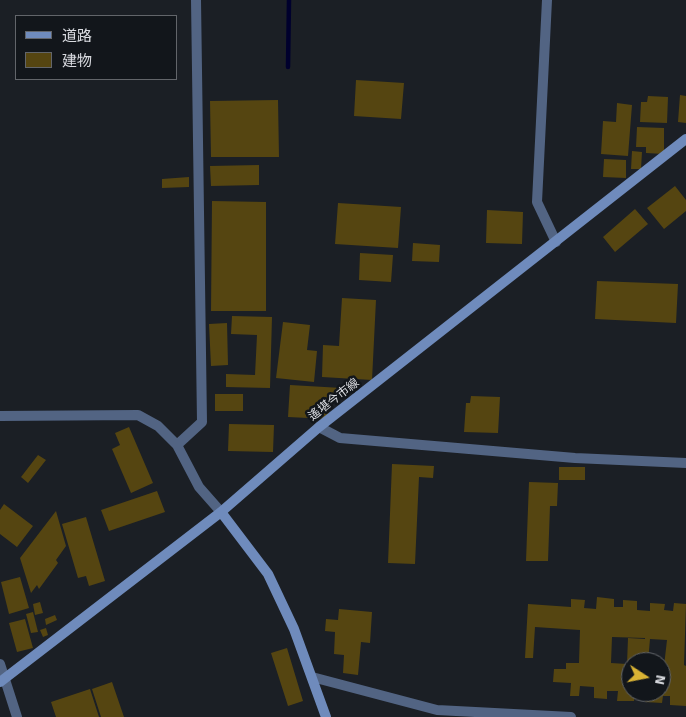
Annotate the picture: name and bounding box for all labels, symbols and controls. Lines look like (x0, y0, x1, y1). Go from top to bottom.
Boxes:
legend (15, 15, 178, 80)
text: 道路 (62, 27, 92, 45)
text: 建物 (62, 52, 92, 70)
street label: 遙堪今市線 (306, 376, 362, 424)
north arrow (621, 652, 671, 702)
text: N (651, 673, 670, 686)

